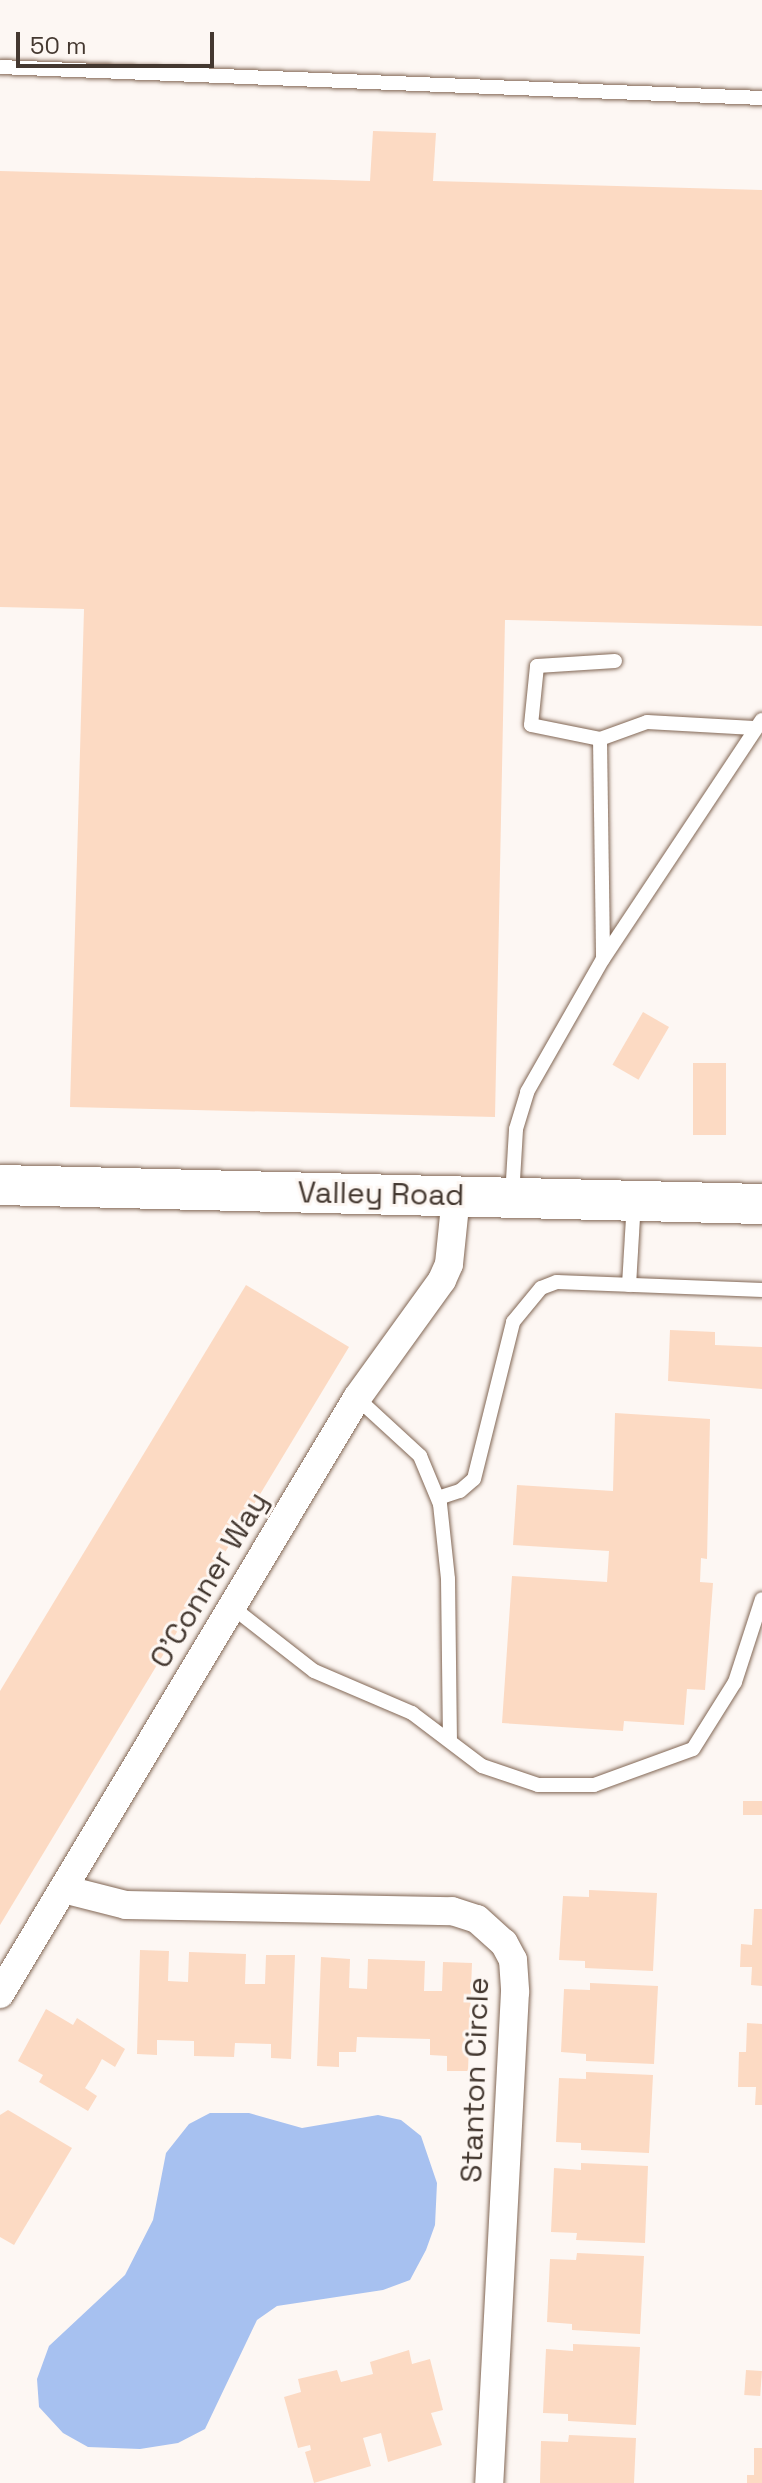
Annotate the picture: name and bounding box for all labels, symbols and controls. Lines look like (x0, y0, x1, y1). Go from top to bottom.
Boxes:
scale bar (20, 16, 218, 66)
text: 50 m (30, 30, 87, 61)
street label: Valley Road (297, 1175, 465, 1213)
street label: O'Conner Way (142, 1485, 276, 1675)
street label: Stanton Circle (453, 1977, 497, 2183)

